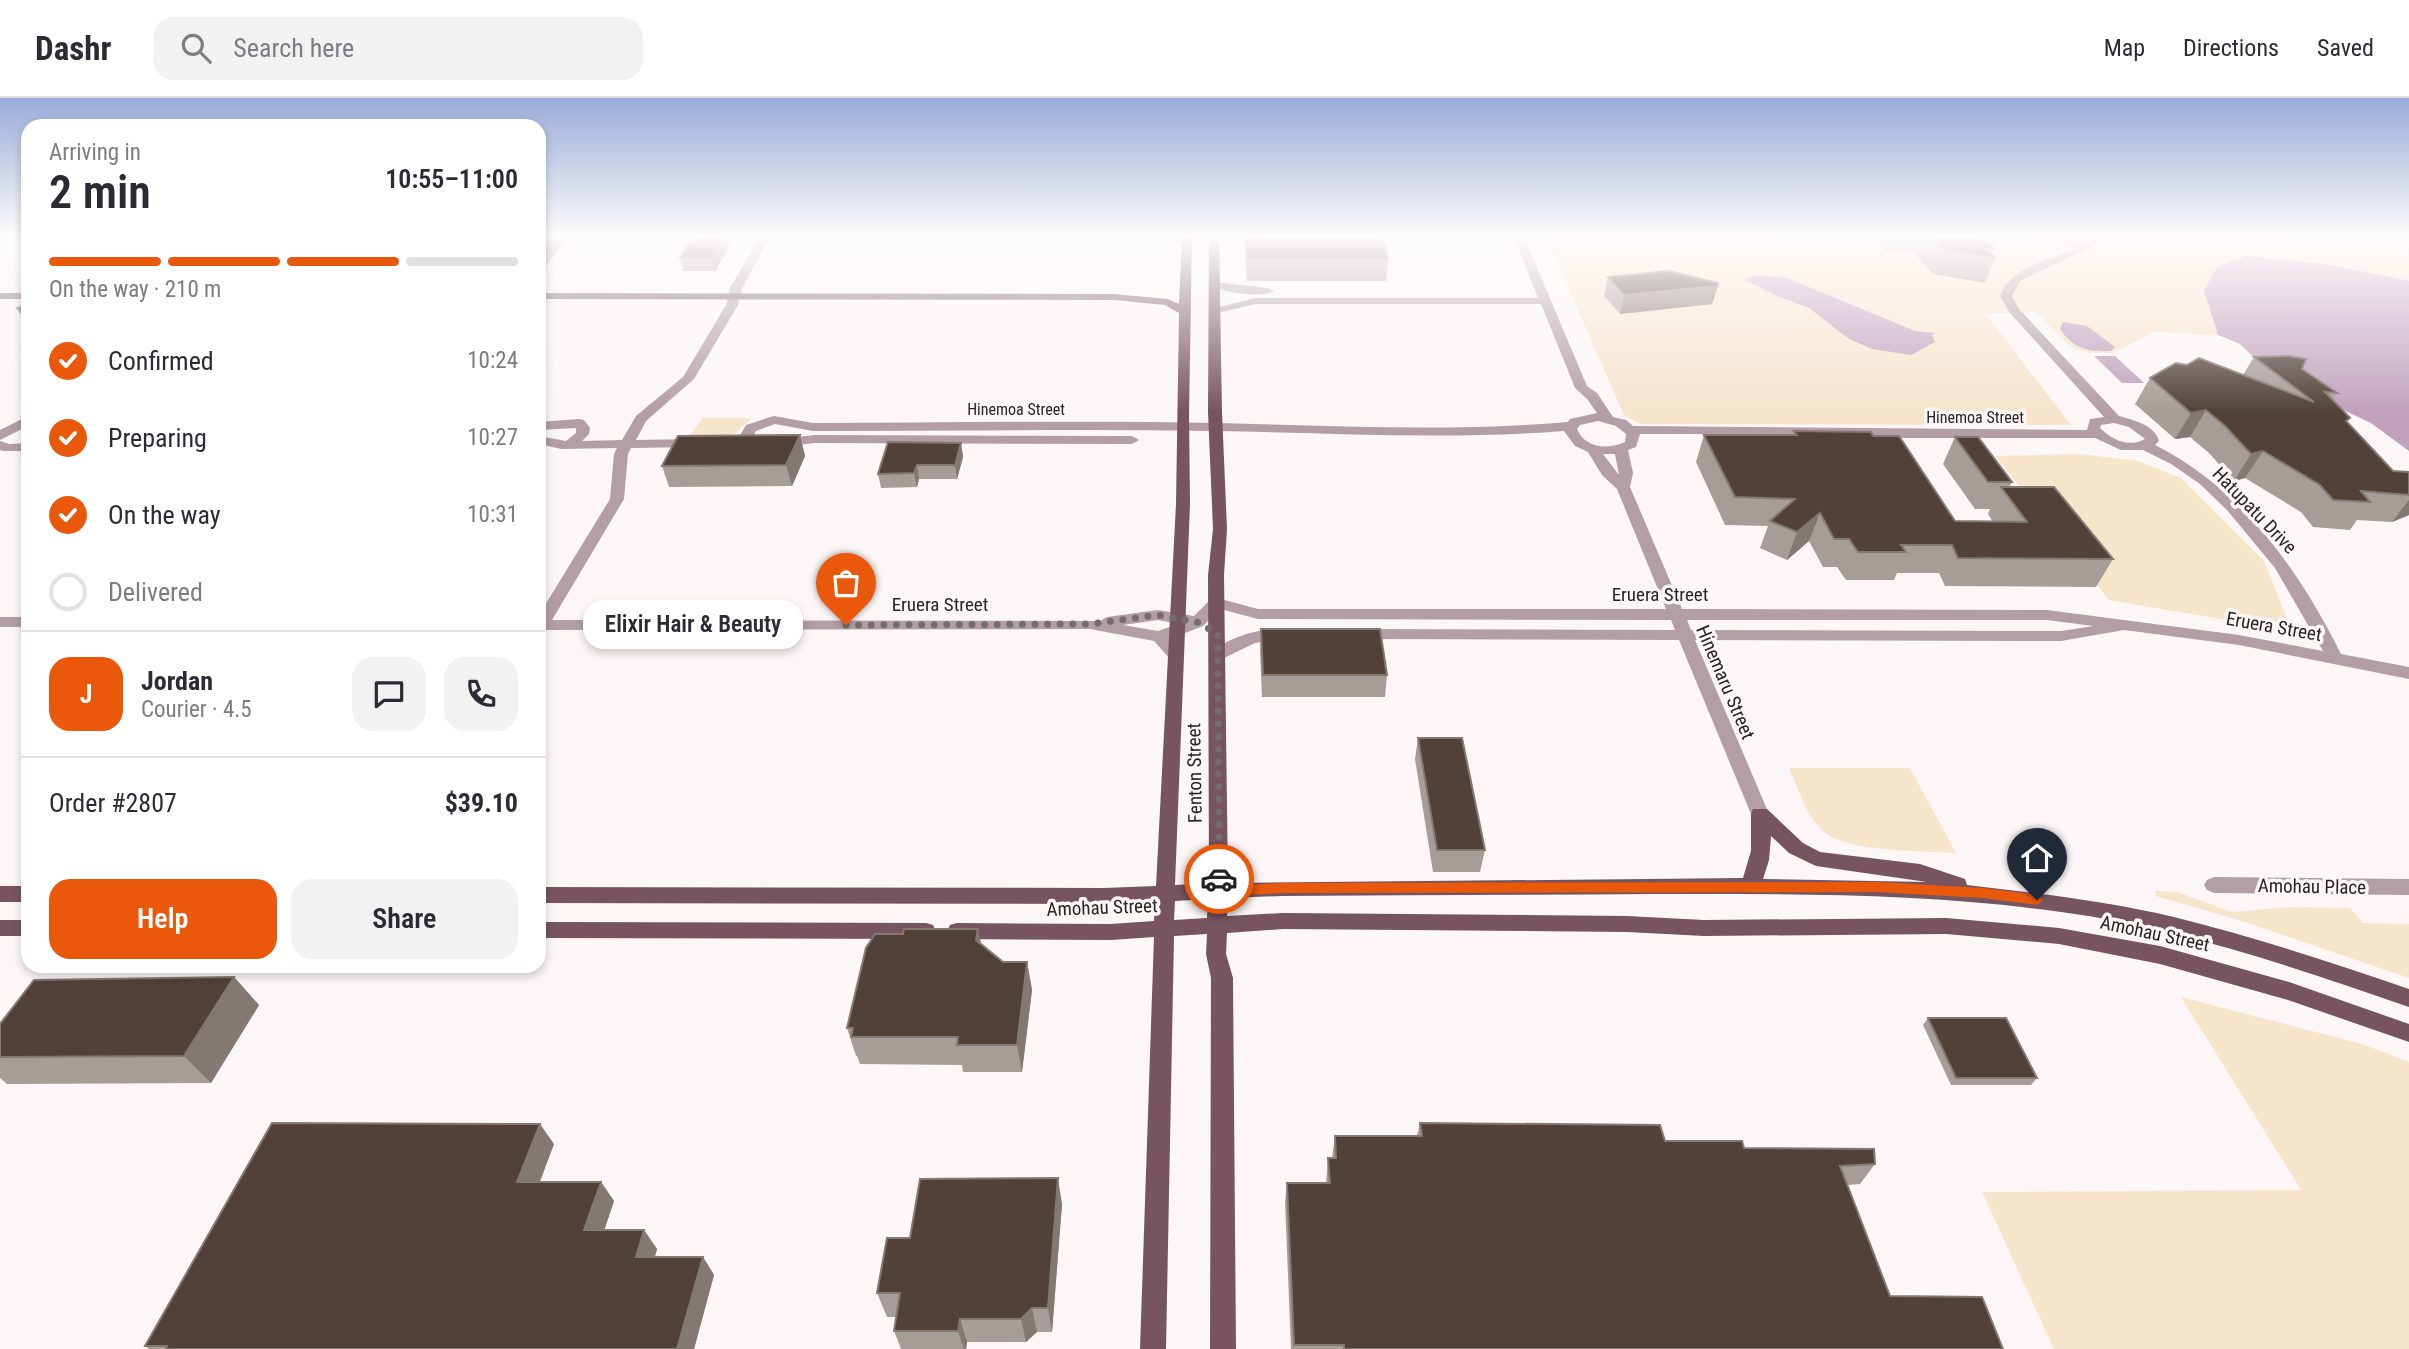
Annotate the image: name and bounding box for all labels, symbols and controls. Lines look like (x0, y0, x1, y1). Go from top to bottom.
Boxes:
search box (153, 17, 643, 80)
text: Dashr (35, 29, 111, 68)
icon: search (177, 29, 215, 67)
text: Search here (233, 33, 354, 63)
text: Map (2104, 34, 2145, 62)
text: Directions (2183, 34, 2279, 62)
text: Saved (2317, 34, 2374, 62)
text: Arriving in (49, 139, 141, 166)
text: 10:55–11:00 (385, 164, 518, 194)
text: 2 min (49, 165, 151, 219)
text: On the way · 210 m (49, 276, 221, 303)
icon: check (49, 342, 87, 380)
text: Confirmed (108, 346, 214, 376)
text: 10:24 (467, 347, 518, 374)
street label: Hinemoa Street (967, 400, 1065, 419)
street label: Hinemoa Street (1926, 408, 2024, 427)
icon: check (49, 419, 87, 457)
text: Preparing (108, 423, 207, 453)
text: 10:27 (467, 424, 518, 451)
street label: Hatupatu Drive (2208, 462, 2302, 558)
icon: check (49, 496, 87, 534)
text: On the way (108, 500, 221, 530)
text: 10:31 (467, 501, 518, 528)
pin (816, 553, 876, 625)
icon: bag (827, 564, 865, 602)
text: Delivered (108, 577, 203, 607)
street label: Eruera Street (1612, 583, 1708, 606)
street label: Eruera Street (892, 593, 988, 616)
callout: Elixir Hair & Beauty (584, 601, 804, 650)
street label: Eruera Street (2224, 607, 2324, 646)
text: Elixir Hair & Beauty (605, 611, 781, 638)
street label: Hinemaru Street (1691, 622, 1760, 743)
button: chat (352, 657, 426, 731)
button: phone (444, 657, 518, 731)
text: Jordan (141, 666, 213, 696)
text: J (80, 679, 92, 709)
text: Courier · 4.5 (141, 696, 252, 723)
street label: Fenton Street (1182, 723, 1207, 823)
text: Order #2807 (49, 788, 177, 818)
text: $39.10 (445, 788, 518, 818)
pin (2007, 828, 2067, 900)
icon: home (2018, 839, 2056, 877)
courier (1184, 844, 1254, 914)
icon: car (1200, 860, 1238, 898)
street label: Amohau Place (2258, 874, 2366, 899)
button: Help (49, 879, 277, 959)
button: Share (291, 879, 518, 959)
street label: Amohau Street (1046, 894, 1158, 921)
street label: Amohau Street (2098, 911, 2212, 956)

